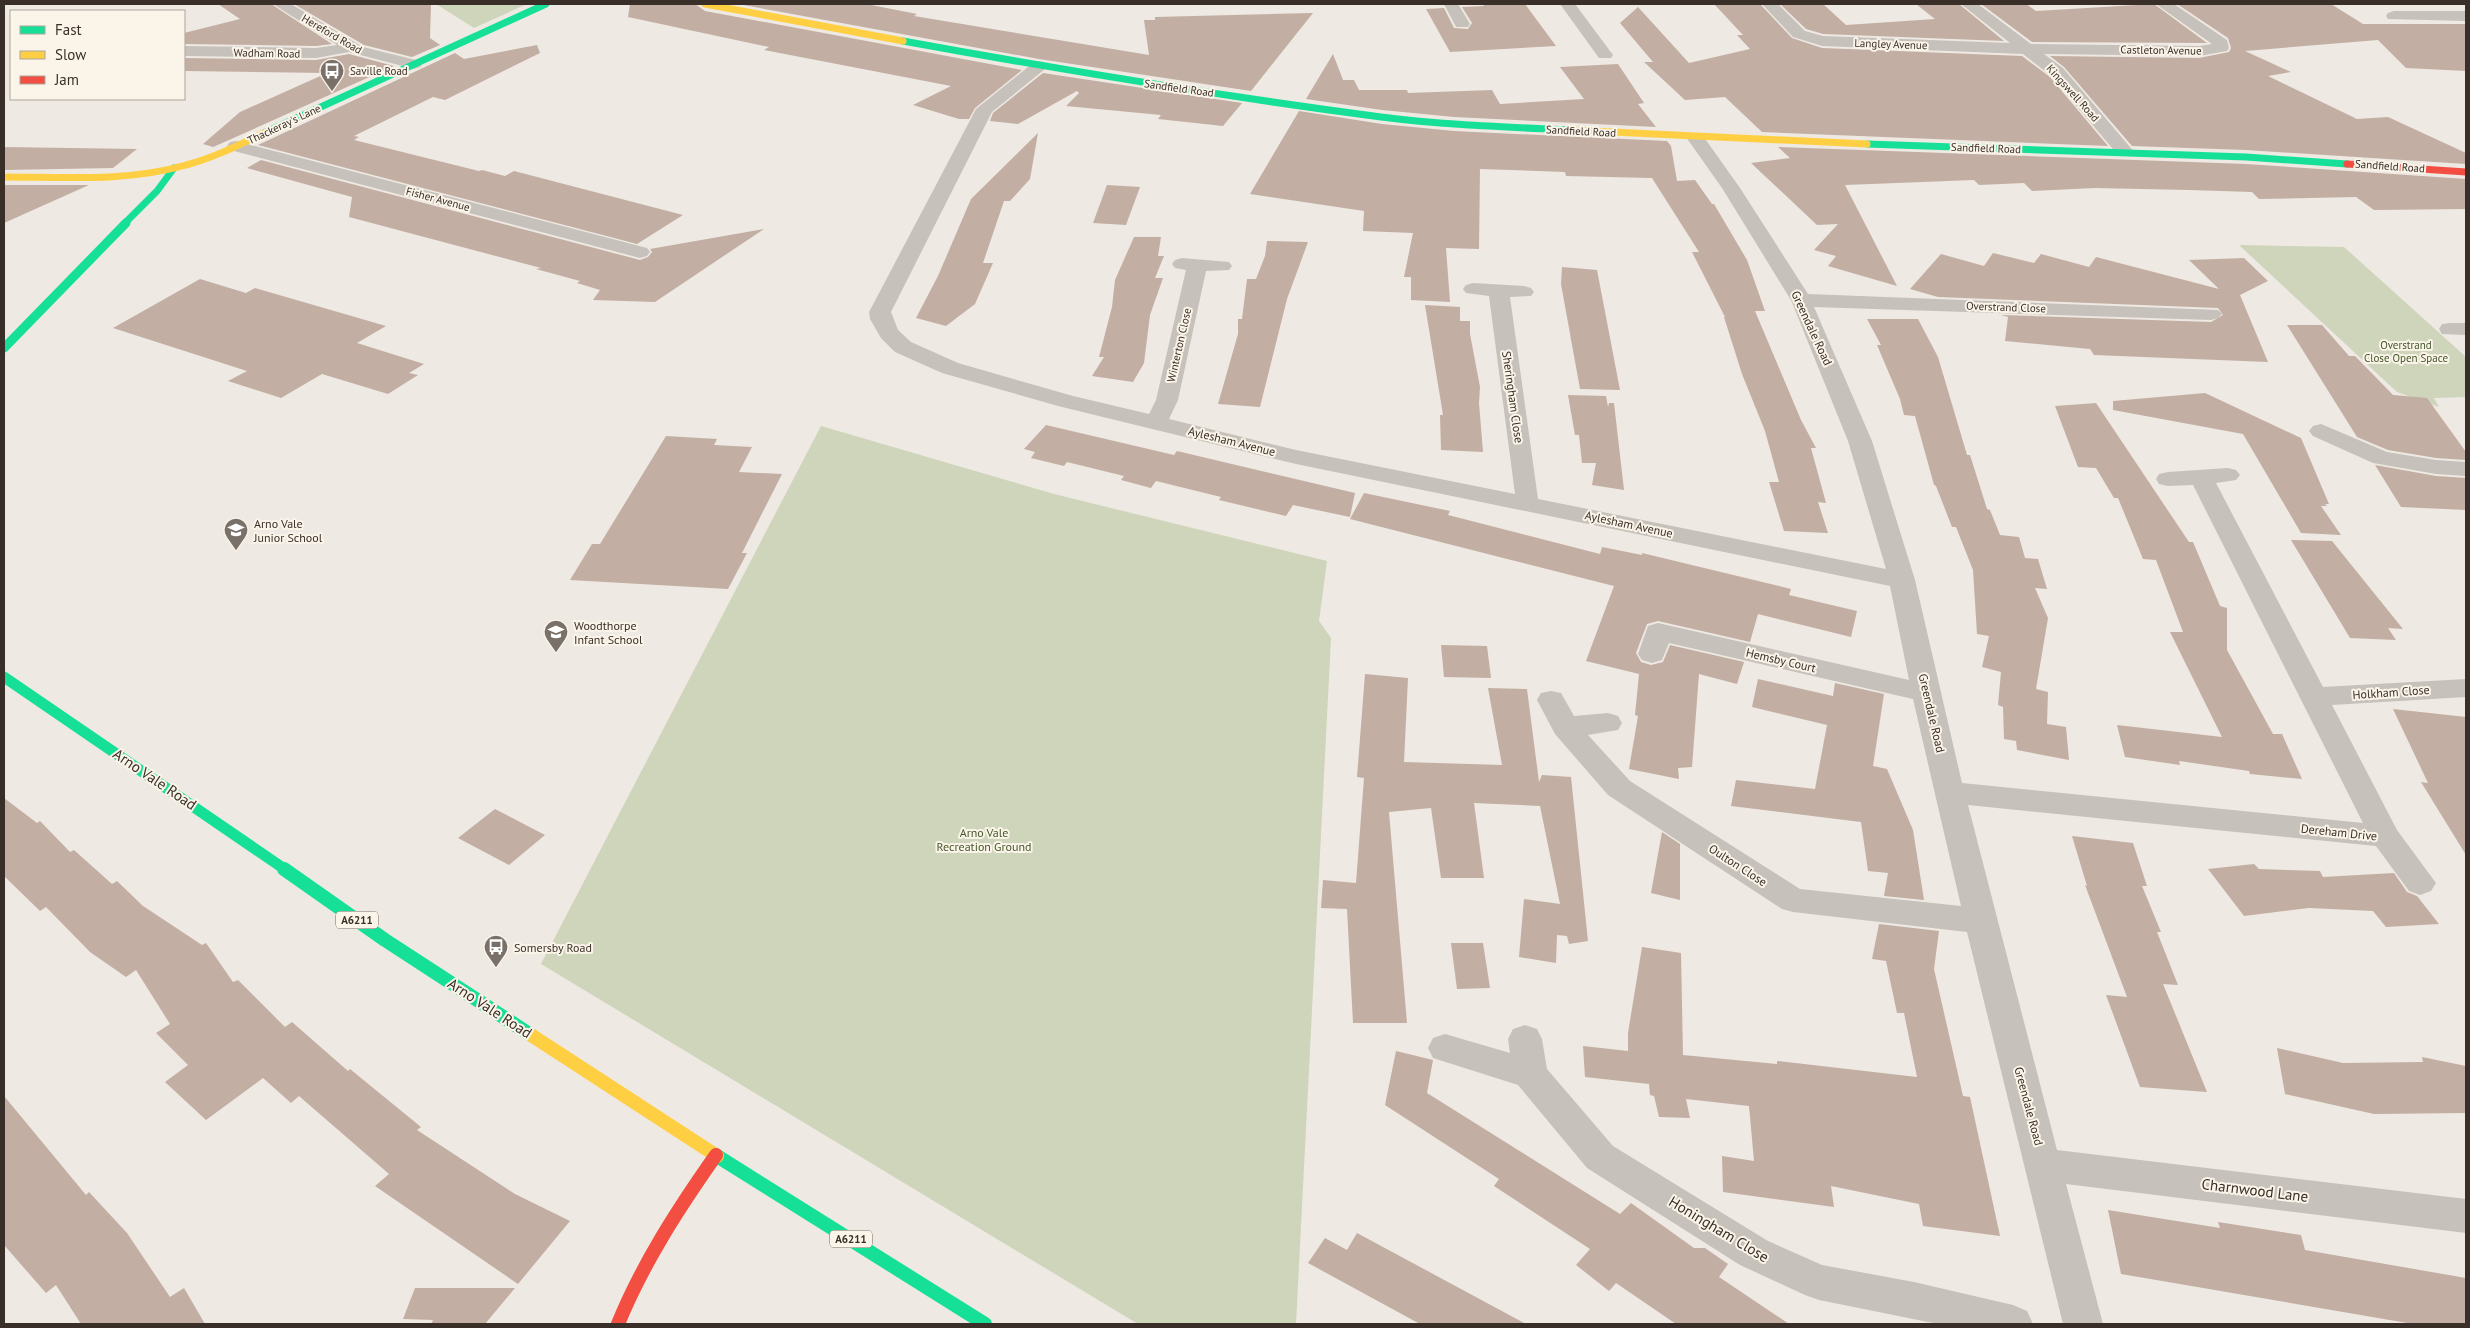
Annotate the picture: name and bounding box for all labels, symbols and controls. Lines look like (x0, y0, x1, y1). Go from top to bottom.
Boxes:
legend (10, 10, 185, 100)
street label: Hereford Road (299, 11, 365, 57)
text: Fast (55, 20, 82, 39)
street label: Langley Avenue (1854, 36, 1928, 52)
street label: Castleton Avenue (2120, 42, 2202, 58)
text: Slow (55, 45, 86, 64)
street label: Wadham Road (234, 45, 301, 61)
bus stop icon: Saville Road (319, 58, 345, 92)
street label: Kingswell Road (2044, 61, 2102, 125)
place label: Saville Road (350, 64, 408, 78)
text: Jam (54, 70, 79, 89)
street label: Sandfield Road (1143, 76, 1215, 100)
street label: Thackeray's Lane (245, 101, 323, 147)
street label: Sandfield Road (1546, 122, 1616, 140)
street label: Sandfield Road (1951, 140, 2021, 156)
street label: Sandfield Road (2355, 157, 2426, 175)
street label: Fisher Avenue (405, 184, 472, 214)
street label: Greendale Road (1788, 288, 1836, 368)
street label: Overstrand Close (1966, 299, 2047, 315)
street label: Winterton Close (1164, 306, 1194, 383)
park label: Overstrand Close Open Space (2364, 338, 2448, 365)
street label: Sheringham Close (1499, 350, 1527, 444)
street label: Aylesham Avenue (1187, 423, 1277, 459)
street label: Aylesham Avenue (1584, 507, 1674, 541)
place label: Arno Vale Junior School (253, 516, 323, 545)
school or university icon: Arno Vale Junior School (223, 517, 249, 551)
place label: Woodthorpe Infant School (574, 618, 643, 647)
school or university icon: Woodthorpe Infant School (543, 619, 569, 653)
street label: Hemsby Court (1744, 645, 1818, 675)
street label: Greendale Road (1916, 672, 1948, 754)
street label: Holkham Close (2352, 682, 2430, 702)
street label: Arno Vale Road (110, 744, 200, 814)
street label: Dereham Drive (2300, 821, 2378, 843)
park label: Arno Vale Recreation Ground (937, 825, 1031, 854)
street label: Oulton Close (1706, 841, 1770, 889)
road number: A6211 (336, 912, 378, 928)
bus stop icon: Somersby Road (483, 934, 509, 968)
place label: Somersby Road (514, 940, 592, 955)
street label: Arno Vale Road (444, 974, 536, 1042)
street label: Greendale Road (2011, 1065, 2047, 1147)
street label: Charnwood Lane (2201, 1174, 2309, 1206)
street label: Honingham Close (1666, 1192, 1772, 1266)
road number: A6211 (830, 1230, 872, 1248)

